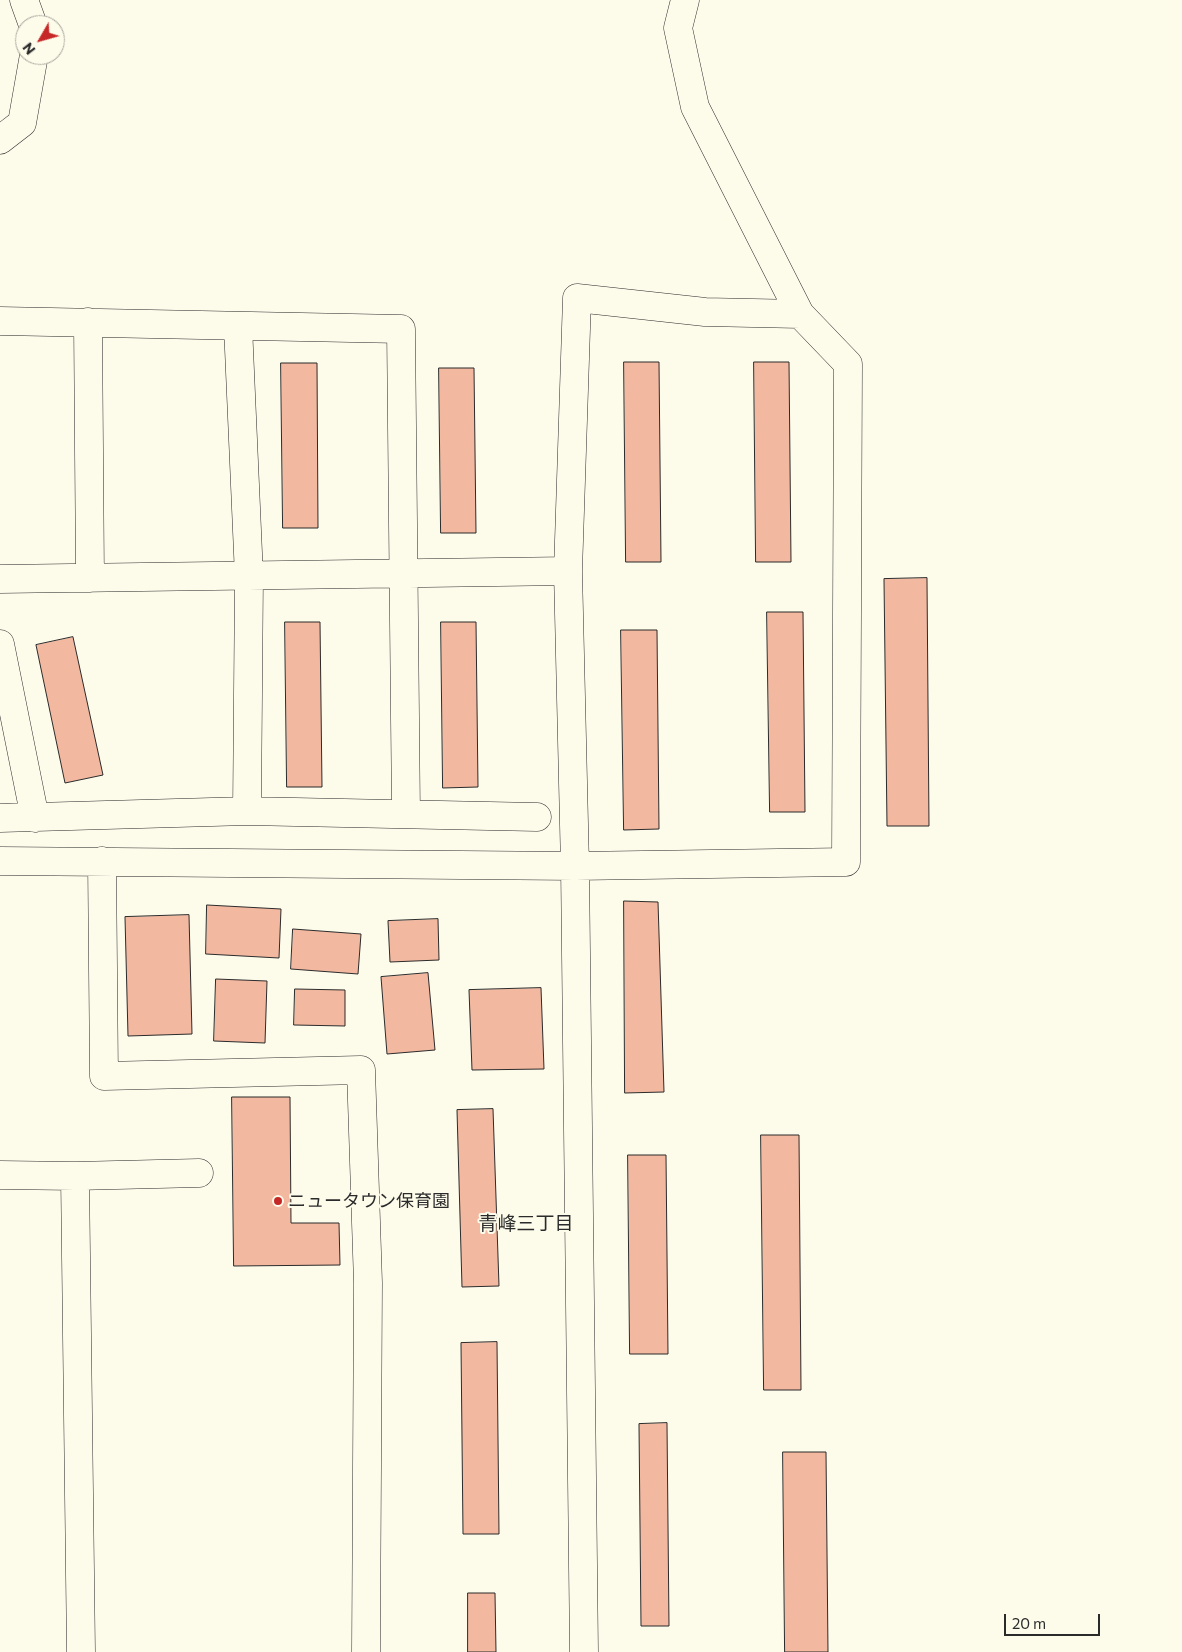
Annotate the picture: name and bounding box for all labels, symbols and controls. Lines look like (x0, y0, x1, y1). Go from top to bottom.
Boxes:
north arrow (15, 15, 65, 65)
text: N (19, 40, 39, 58)
place label: ニュータウン保育園 (288, 1190, 450, 1212)
marker: ニュータウン保育園 (272, 1195, 284, 1207)
district label: 青峰三丁目 (479, 1213, 573, 1235)
scale bar (1007, 1604, 1103, 1636)
text: 20 m (1012, 1614, 1046, 1632)

